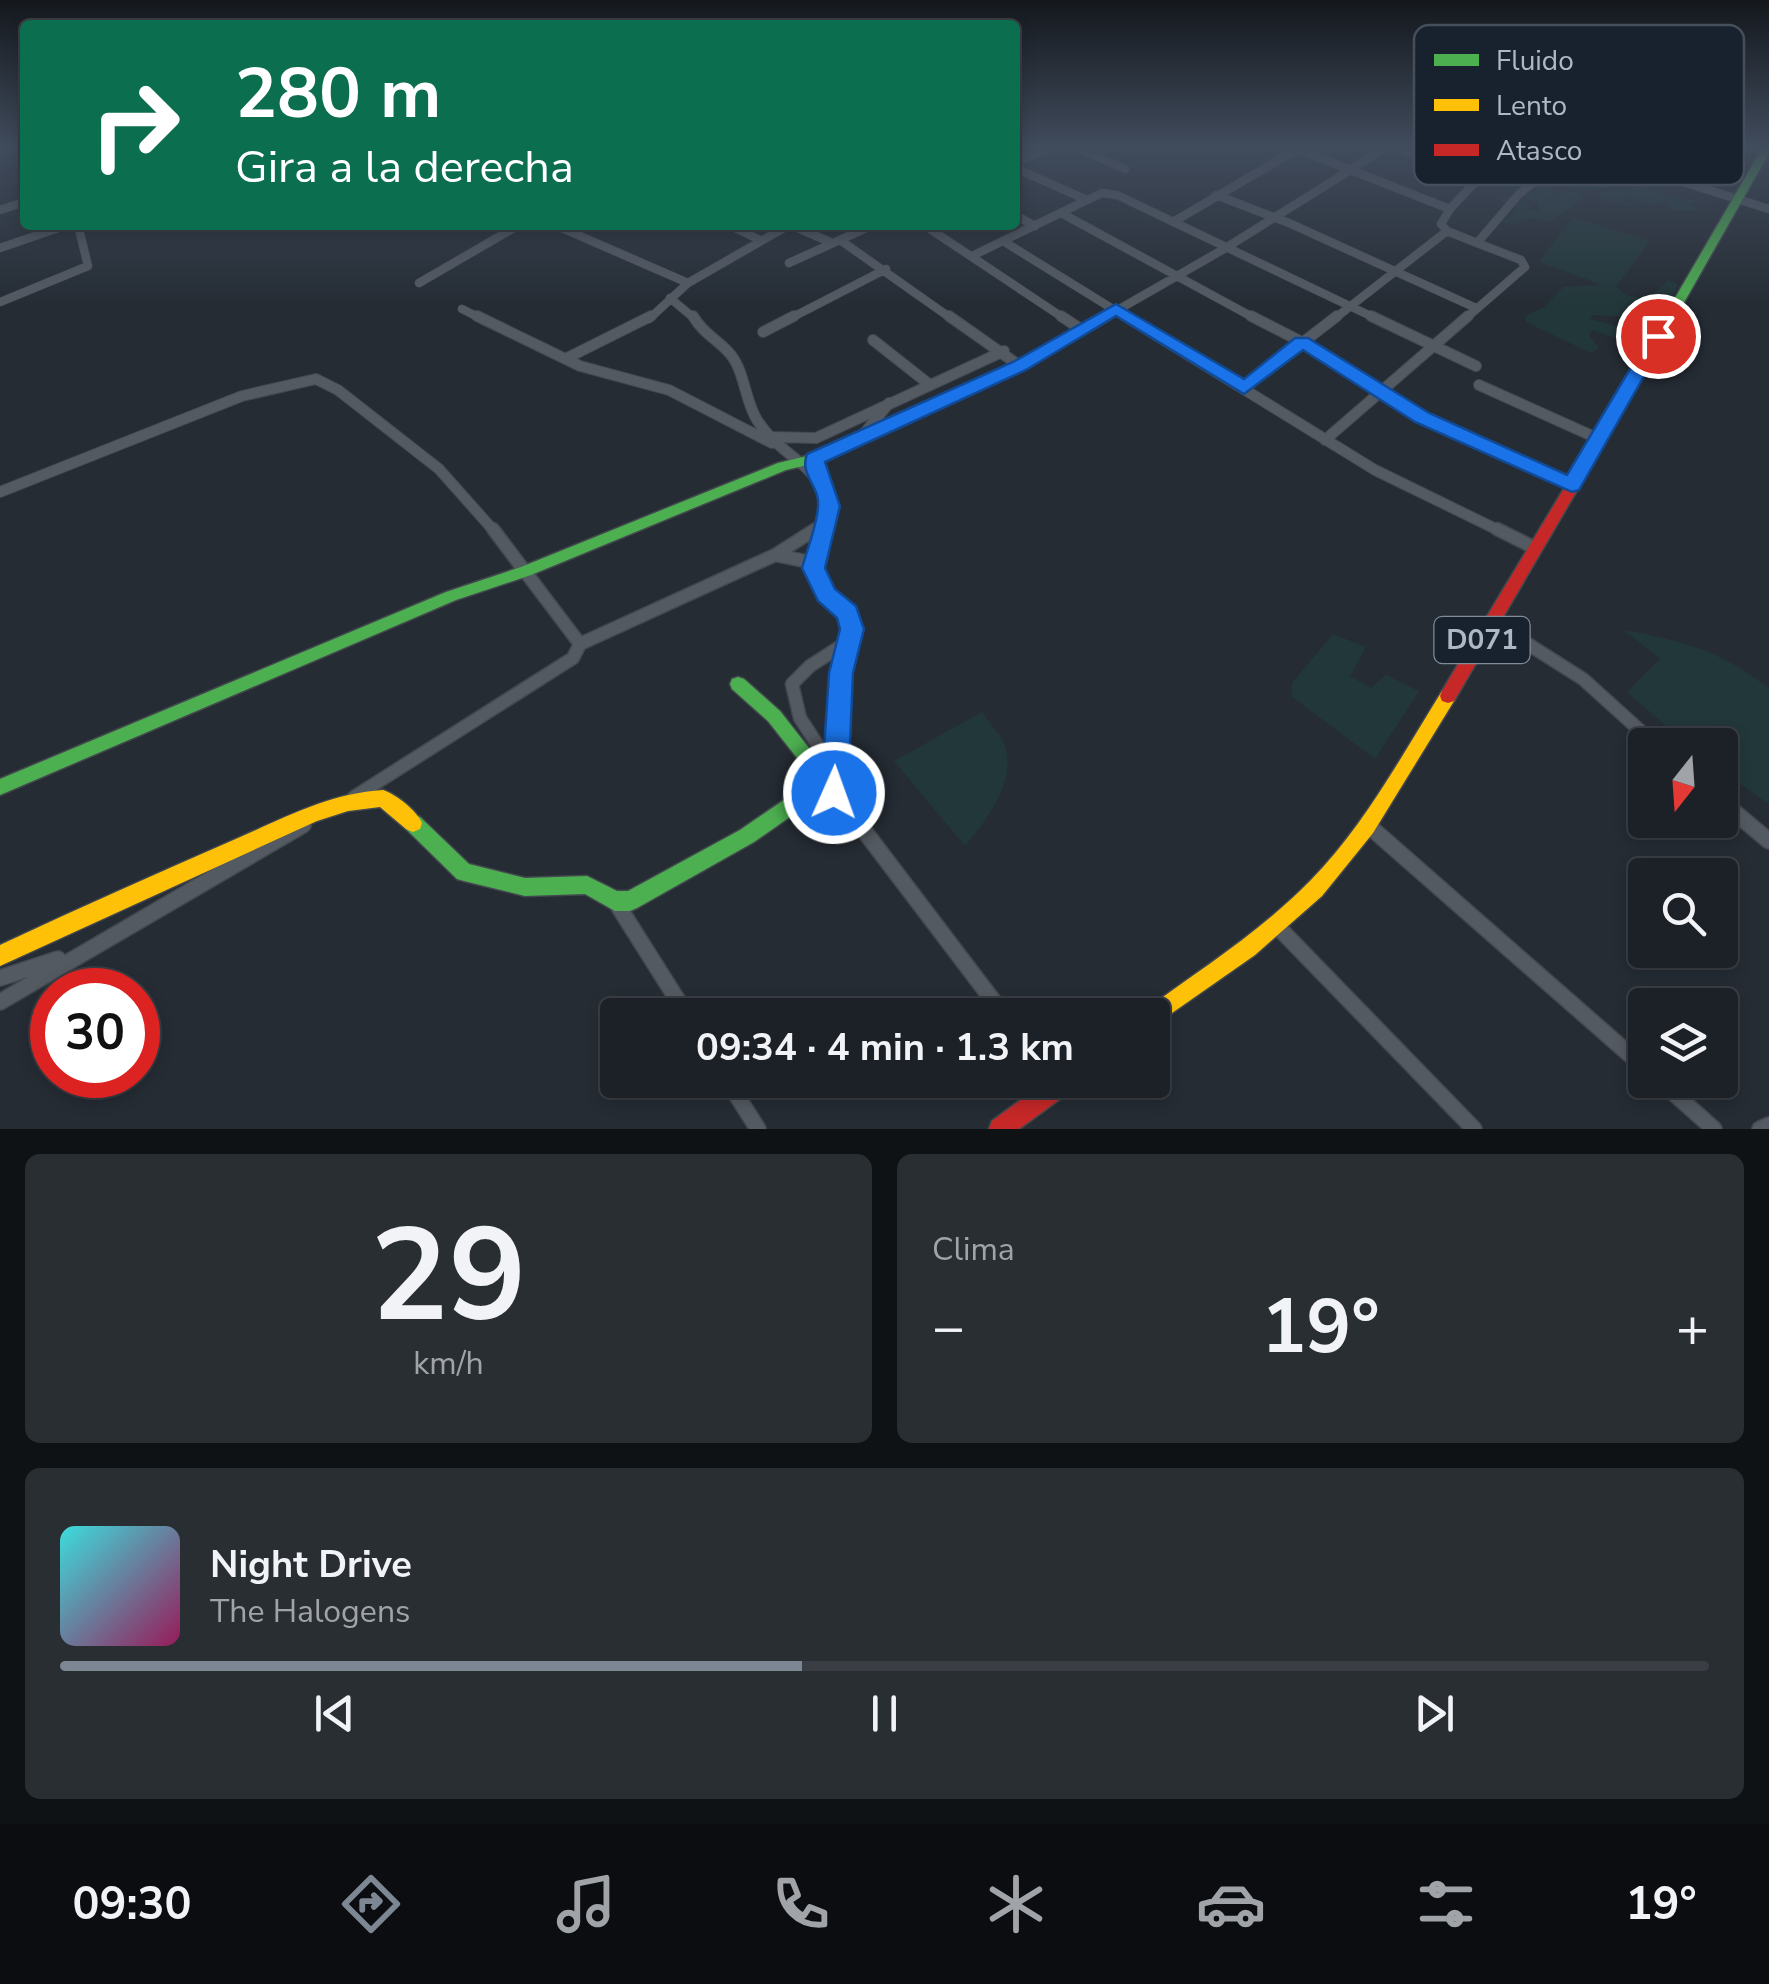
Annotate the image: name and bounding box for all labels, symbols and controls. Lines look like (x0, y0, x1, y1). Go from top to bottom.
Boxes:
legend (1414, 25, 1744, 185)
text: Fluido (1496, 42, 1574, 80)
text: 280 m (235, 46, 441, 142)
icon: right (70, 60, 200, 190)
text: Lento (1496, 87, 1567, 125)
text: Atasco (1496, 132, 1582, 170)
text: Gira a la derecha (235, 137, 574, 198)
pin (1616, 294, 1701, 379)
icon: arrive (1631, 309, 1686, 364)
road number: D071 (1434, 617, 1530, 663)
north arrow (1628, 728, 1738, 838)
map controls (1628, 728, 1738, 1098)
position arrow (782, 741, 886, 845)
button: search (1628, 858, 1738, 968)
speed limit sign: 30 (30, 968, 160, 1098)
button: layers (1628, 988, 1738, 1098)
text: 09:34 · 4 min · 1.3 km (696, 1022, 1074, 1073)
text: 29 (370, 1188, 527, 1365)
text: Clima (932, 1228, 1015, 1271)
text: 19° (1261, 1276, 1380, 1378)
text: − (932, 1290, 965, 1365)
text: + (1676, 1290, 1709, 1365)
text: km/h (413, 1342, 484, 1385)
text: Night Drive (210, 1539, 412, 1590)
text: The Halogens (210, 1590, 410, 1633)
icon: previous (307, 1686, 362, 1741)
icon: pause (857, 1686, 912, 1741)
icon: next (1407, 1686, 1462, 1741)
icon: directions (336, 1869, 406, 1939)
icon: music (551, 1869, 621, 1939)
icon: phone (766, 1869, 836, 1939)
icon: climate (981, 1869, 1051, 1939)
icon: car (1196, 1869, 1266, 1939)
icon: filters (1411, 1869, 1481, 1939)
text: 09:30 (72, 1874, 192, 1935)
text: 19° (1626, 1874, 1697, 1935)

